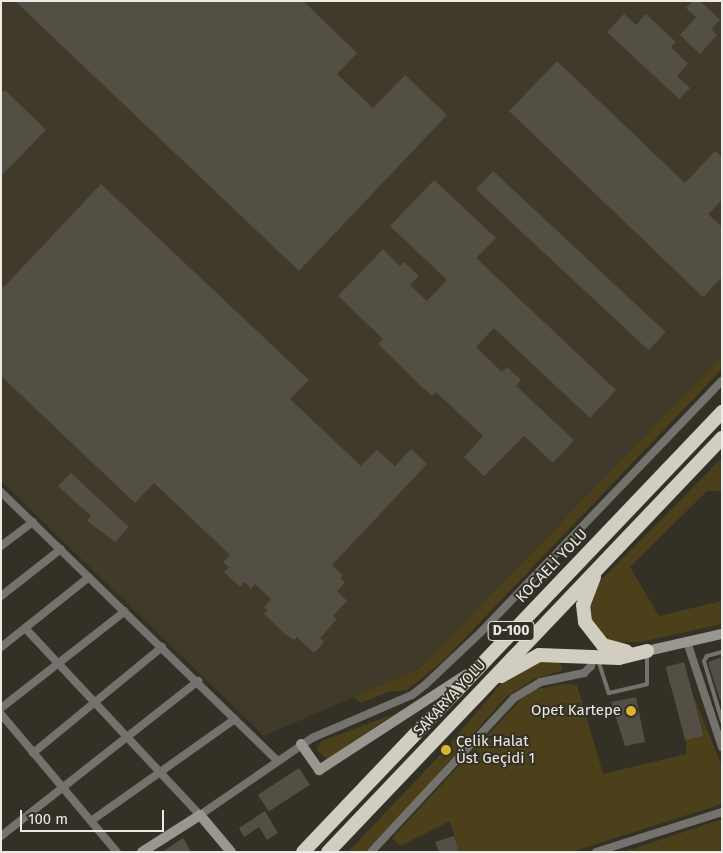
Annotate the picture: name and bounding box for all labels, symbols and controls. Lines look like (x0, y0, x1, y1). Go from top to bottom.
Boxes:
street label: KOCAELİ YOLU (513, 526, 591, 606)
road number: D-100 (487, 620, 535, 642)
street label: SAKARYA YOLU (410, 656, 490, 740)
place label: Opet Kartepe (531, 702, 621, 720)
marker: Opet Kartepe (625, 705, 637, 717)
place label: Çelik Halat Üst Geçidi 1 (456, 732, 535, 767)
marker: Çelik Halat Üst Geçidi 1 (440, 744, 452, 756)
scale bar (22, 800, 166, 832)
text: 100 m (28, 810, 68, 828)

